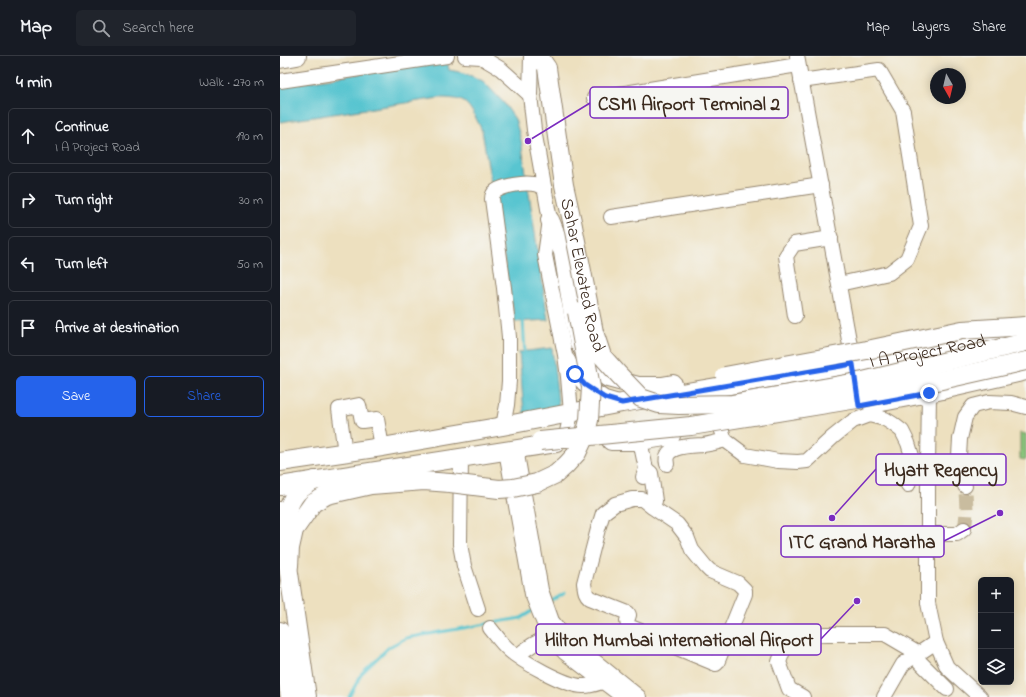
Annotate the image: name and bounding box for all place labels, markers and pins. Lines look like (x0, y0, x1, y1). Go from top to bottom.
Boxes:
callout: CSMI Airport Terminal 2 (590, 87, 788, 118)
callout: Hyatt Regency (876, 454, 1006, 485)
callout: ITC Grand Maratha (781, 526, 944, 557)
callout: Hilton Mumbai International Airport (536, 624, 821, 655)

